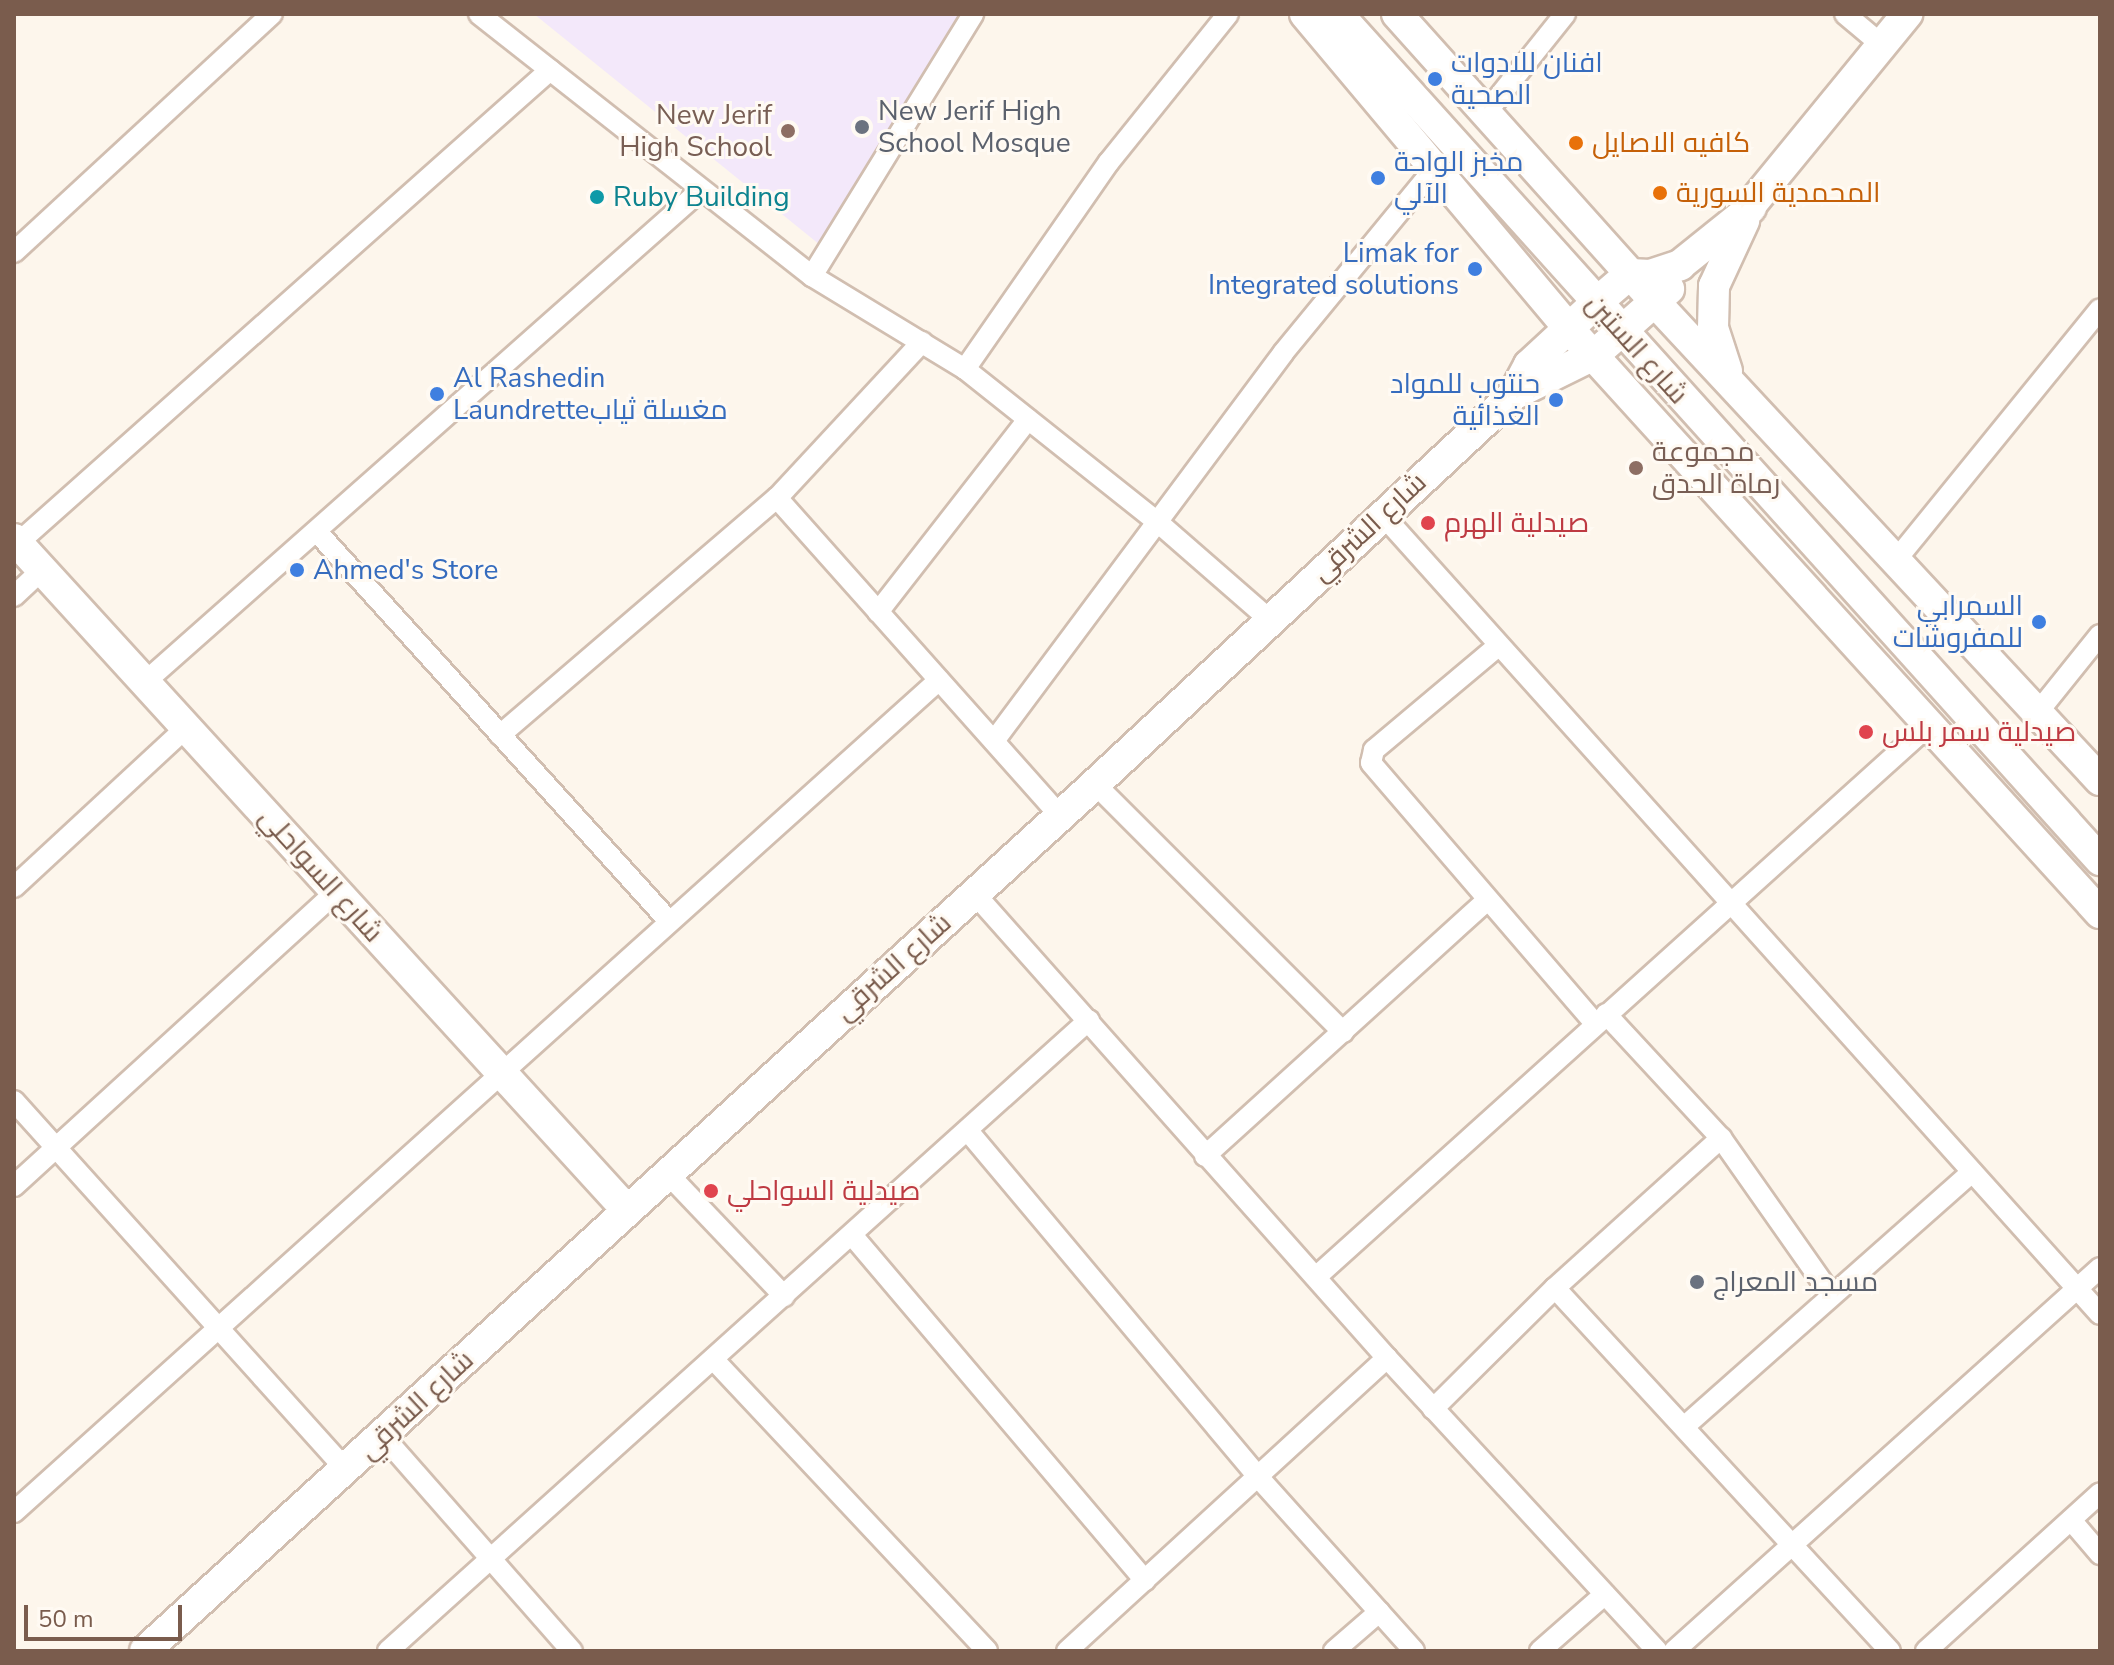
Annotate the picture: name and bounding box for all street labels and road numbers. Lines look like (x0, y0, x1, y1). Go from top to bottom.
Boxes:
street label: شارع الستين (1579, 287, 1695, 411)
street label: شارع الشرقي (1305, 465, 1433, 589)
street label: شارع السواحلي (252, 801, 390, 949)
street label: شارع الشرقي (828, 906, 958, 1028)
street label: شارع الشرقي (352, 1343, 480, 1467)

